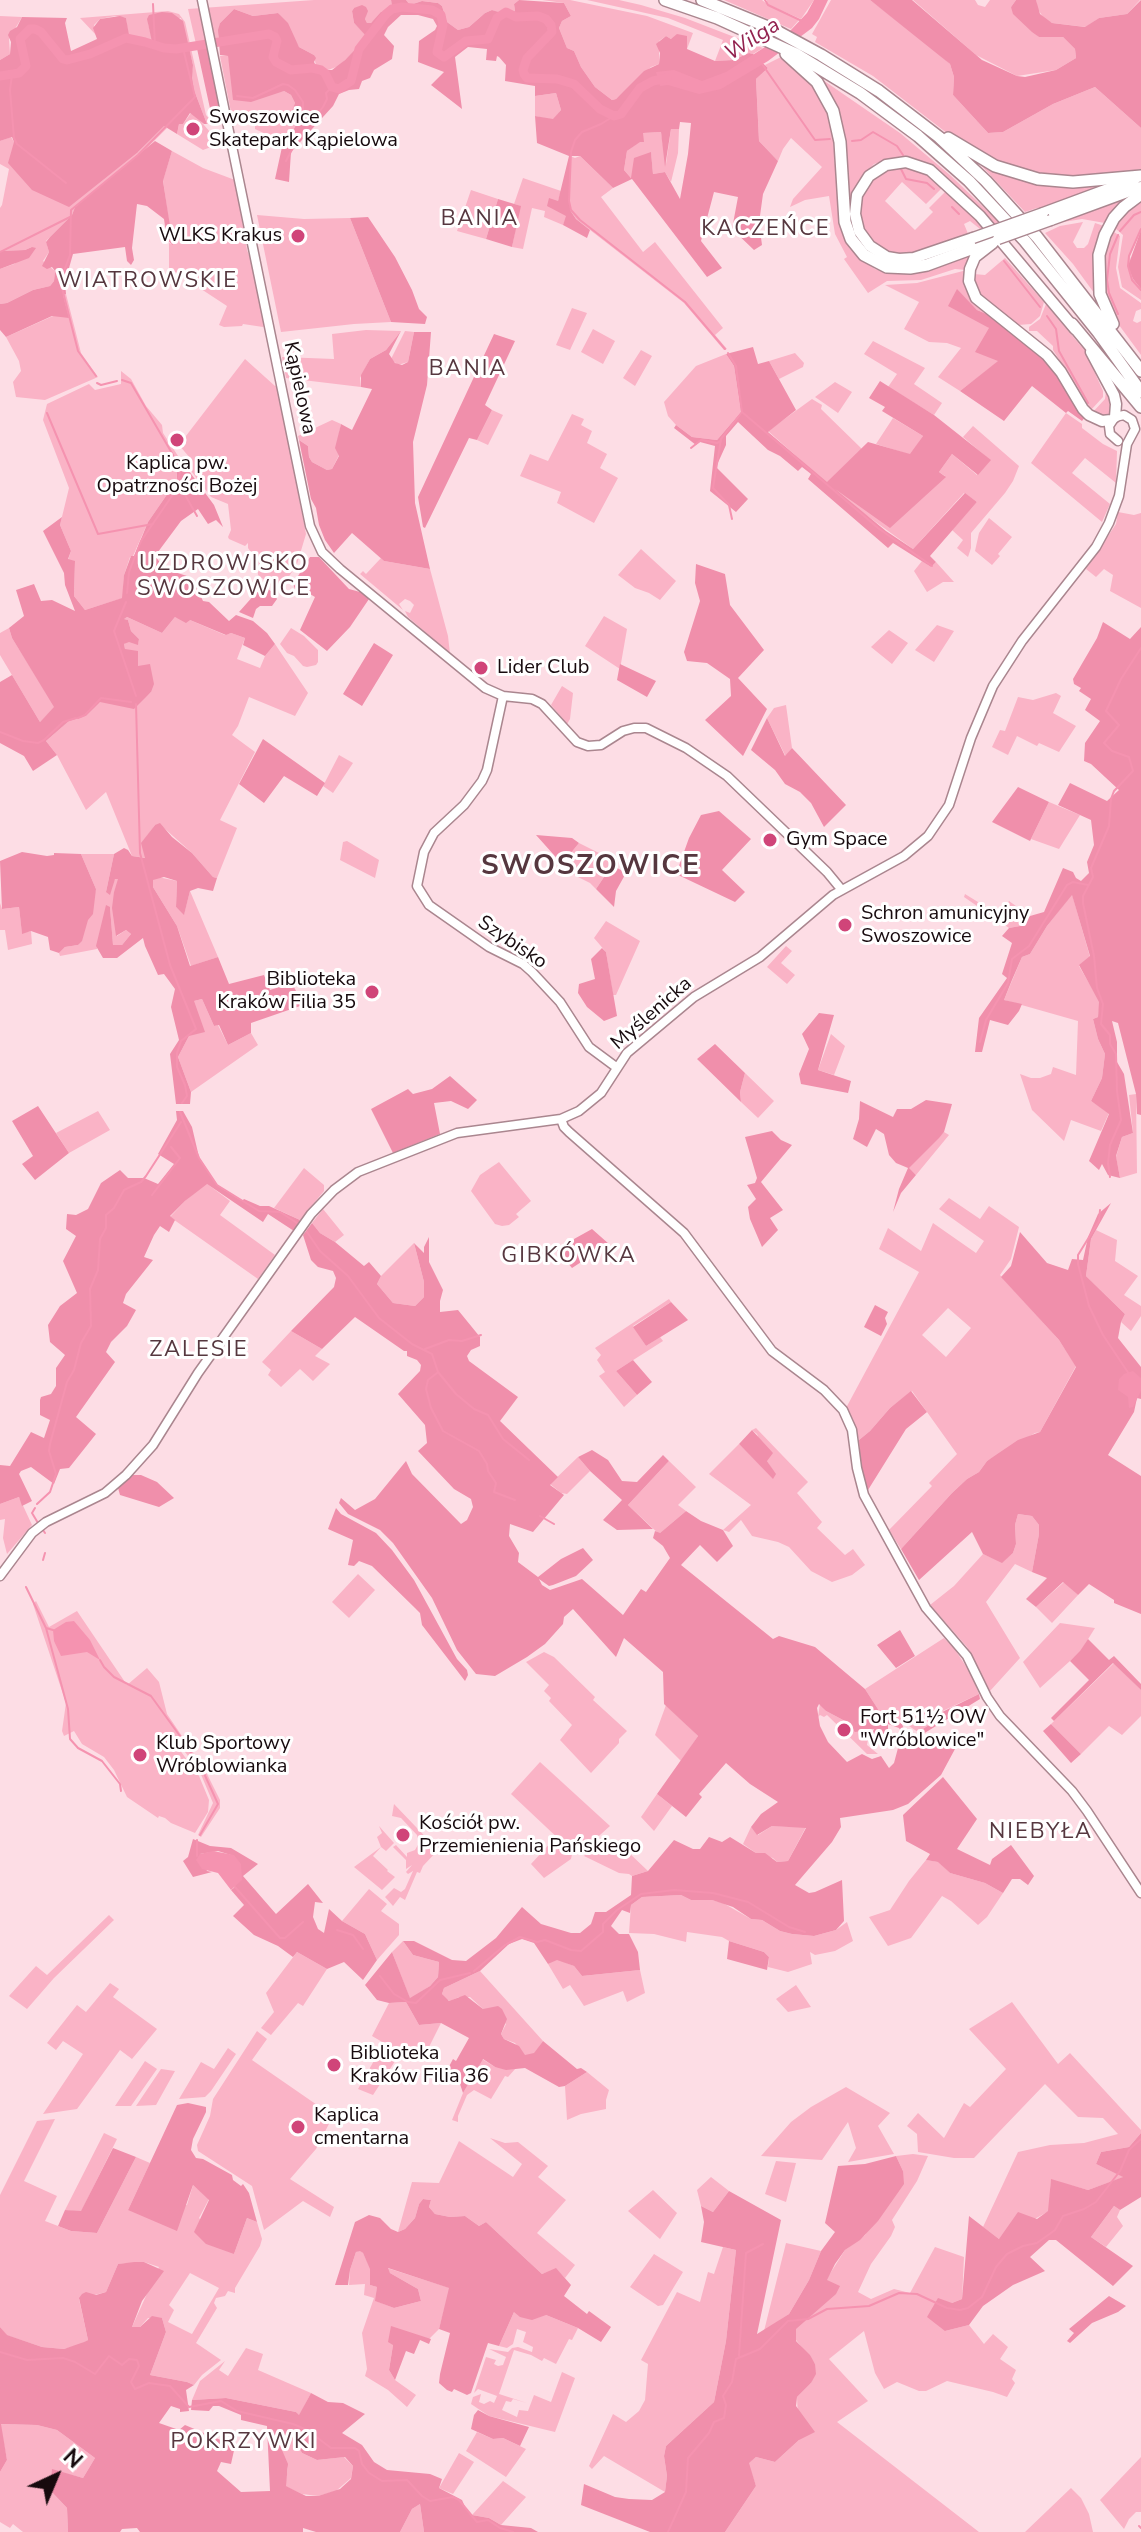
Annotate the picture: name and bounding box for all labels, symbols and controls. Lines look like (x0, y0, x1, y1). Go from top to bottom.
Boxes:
water label: Wilga (721, 13, 785, 67)
place label: Swoszowice Skatepark Kąpielowa (209, 106, 398, 153)
marker: Swoszowice Skatepark Kąpielowa (184, 120, 202, 138)
district label: BANIA (441, 207, 519, 233)
district label: KACZEŃCE (701, 217, 831, 243)
place label: WLKS Krakus (159, 224, 282, 248)
marker: WLKS Krakus (289, 227, 307, 245)
district label: WIATROWSKIE (58, 269, 238, 295)
street label: Kąpielowa (277, 340, 321, 436)
district label: BANIA (429, 357, 507, 383)
marker: Kaplica pw. Opatrzności Bożej (168, 431, 186, 449)
place label: Kaplica pw. Opatrzności Bożej (96, 452, 258, 499)
district label: UZDROWISKO SWOSZOWICE (137, 552, 311, 604)
place label: Lider Club (497, 656, 589, 680)
marker: Lider Club (472, 659, 490, 677)
place label: Gym Space (786, 828, 887, 852)
marker: Gym Space (761, 831, 779, 849)
district label: SWOSZOWICE (481, 850, 701, 884)
place label: Schron amunicyjny Swoszowice (861, 902, 1029, 949)
street label: Szybisko (473, 911, 551, 975)
marker: Schron amunicyjny Swoszowice (836, 916, 854, 934)
place label: Biblioteka Kraków Filia 35 (217, 968, 356, 1015)
street label: Myślenicka (607, 972, 697, 1056)
marker: Biblioteka Kraków Filia 35 (363, 983, 381, 1001)
district label: GIBKÓWKA (501, 1244, 637, 1270)
district label: ZALESIE (149, 1338, 249, 1364)
place label: Fort 51½ OW "Wróblowice" (860, 1706, 986, 1753)
marker: Fort 51½ OW "Wróblowice" (835, 1721, 853, 1739)
place label: Klub Sportowy Wróblowianka (156, 1732, 291, 1779)
marker: Klub Sportowy Wróblowianka (131, 1746, 149, 1764)
place label: Kościół pw. Przemienienia Pańskiego (419, 1812, 641, 1859)
district label: NIEBYŁA (989, 1820, 1093, 1846)
marker: Kościół pw. Przemienienia Pańskiego (394, 1826, 412, 1844)
place label: Biblioteka Kraków Filia 36 (350, 2042, 489, 2089)
marker: Biblioteka Kraków Filia 36 (325, 2056, 343, 2074)
place label: Kaplica cmentarna (314, 2104, 409, 2151)
marker: Kaplica cmentarna (289, 2118, 307, 2136)
district label: POKRZYWKI (171, 2430, 317, 2456)
north arrow (16, 2436, 96, 2516)
text: N (56, 2442, 89, 2475)

